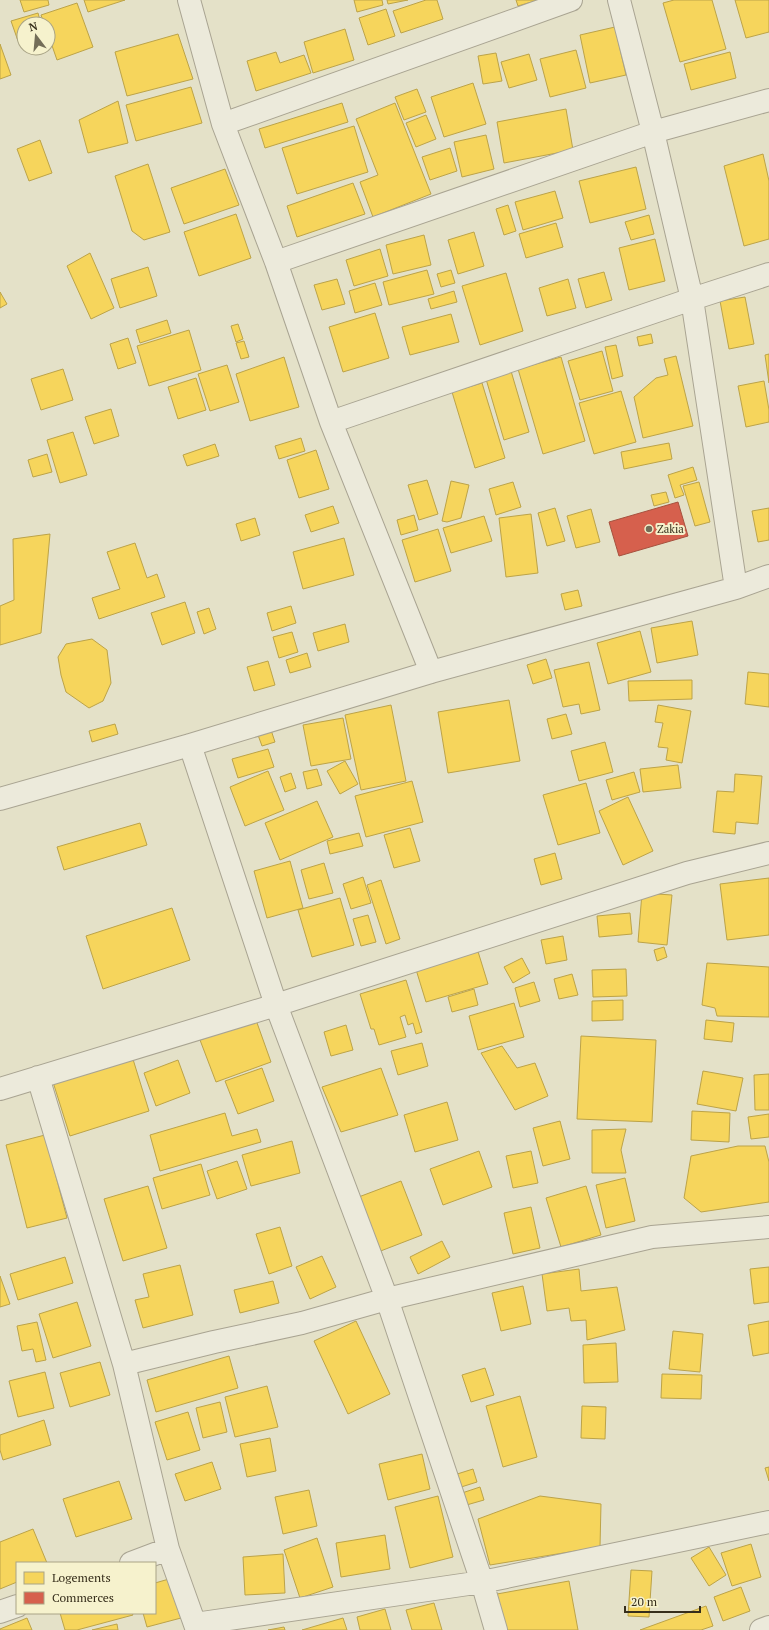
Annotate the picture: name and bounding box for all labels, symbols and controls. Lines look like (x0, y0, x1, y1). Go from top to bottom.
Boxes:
north arrow (16, 16, 56, 56)
text: N (27, 18, 40, 34)
place label: Zakia (657, 522, 684, 536)
marker: Zakia (644, 524, 654, 534)
legend (16, 1562, 156, 1614)
text: Logements (52, 1570, 111, 1585)
scale bar (625, 1588, 700, 1614)
text: Commerces (52, 1590, 114, 1605)
text: 20 m (631, 1594, 658, 1609)

